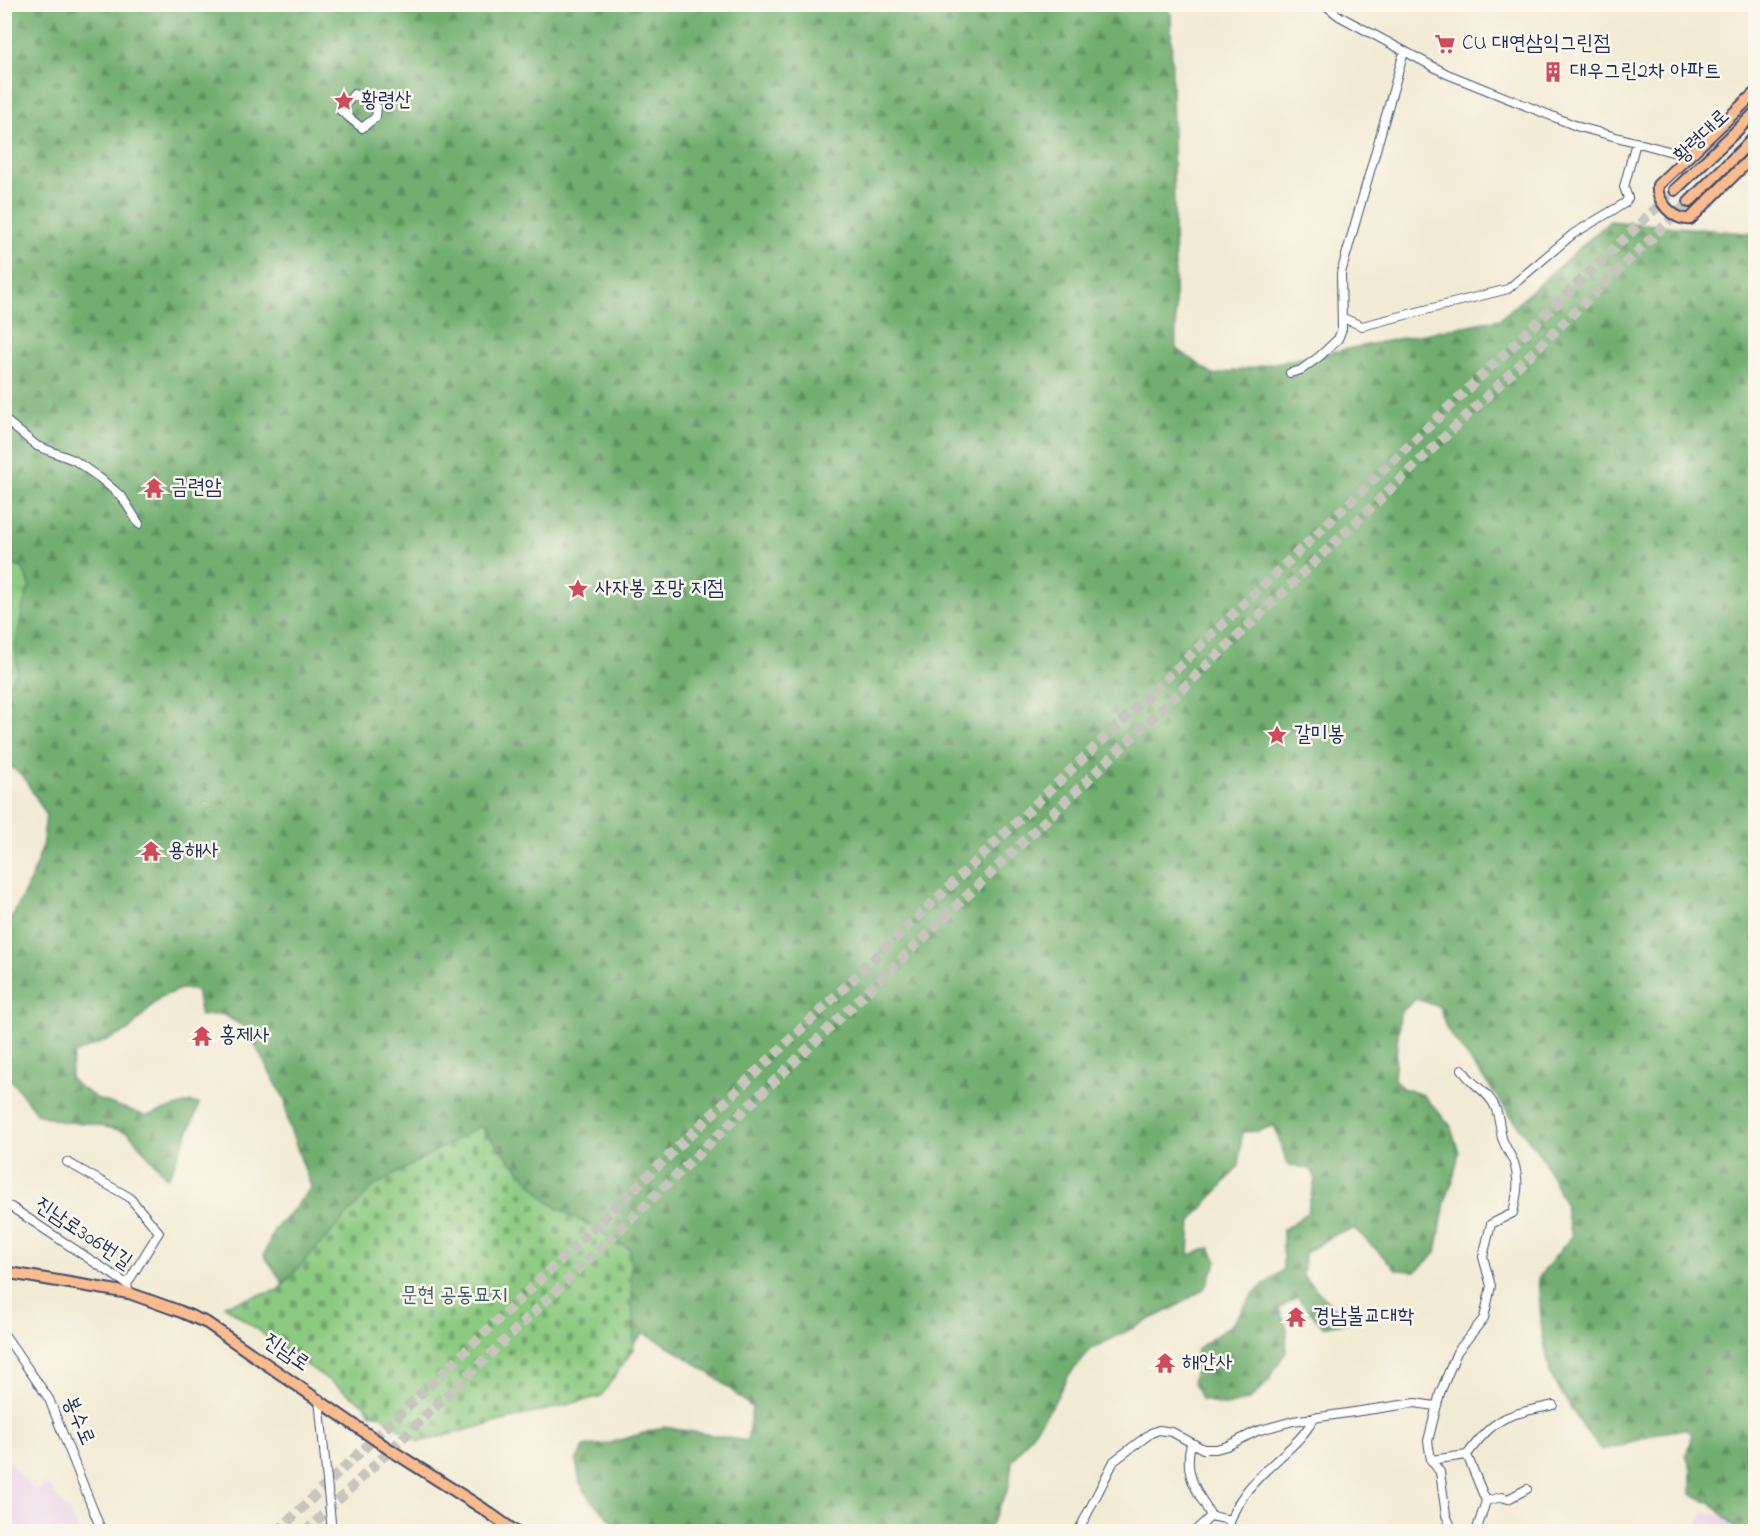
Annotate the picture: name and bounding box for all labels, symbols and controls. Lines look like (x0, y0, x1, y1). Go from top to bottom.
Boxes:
place label: CU 대연삼익그린점 (1462, 29, 1610, 59)
supermarket icon: CU 대연삼익그린점 (1433, 32, 1457, 56)
place label: 대우그린2차 아파트 (1570, 57, 1721, 87)
building icon: 대우그린2차 아파트 (1541, 60, 1565, 84)
place label: 황령산 (361, 86, 412, 116)
place icon: 황령산 (332, 89, 356, 113)
street label: 황령대로 (1667, 103, 1737, 171)
place label: 금련암 (171, 473, 222, 503)
temple icon: 금련암 (142, 476, 166, 500)
place label: 사자봉 조망 지점 (595, 574, 724, 604)
place icon: 사자봉 조망 지점 (566, 577, 590, 601)
place label: 갈미봉 (1294, 720, 1345, 750)
place icon: 갈미봉 (1265, 723, 1289, 747)
place label: 용해사 (168, 836, 219, 866)
temple icon: 용해사 (139, 839, 163, 863)
place label: 홍제사 (219, 1021, 270, 1051)
temple icon: 홍제사 (190, 1024, 214, 1048)
street label: 진남로306번길 (28, 1190, 138, 1278)
park label: 문현 공동묘지 (401, 1281, 507, 1311)
place label: 경남불교대학 (1313, 1302, 1414, 1332)
temple icon: 경남불교대학 (1284, 1305, 1308, 1329)
street label: 진남로 (257, 1326, 315, 1380)
place label: 해안사 (1182, 1348, 1233, 1378)
temple icon: 해안사 (1153, 1351, 1177, 1375)
street label: 봉수로 (54, 1392, 102, 1450)

